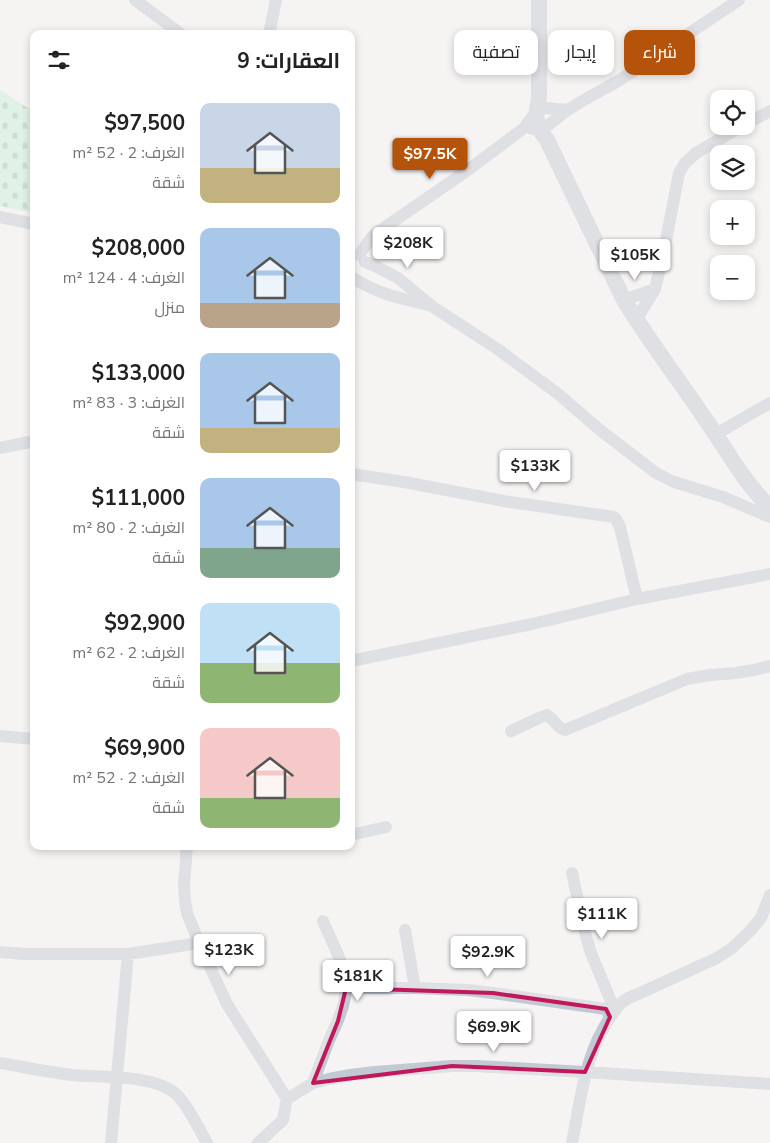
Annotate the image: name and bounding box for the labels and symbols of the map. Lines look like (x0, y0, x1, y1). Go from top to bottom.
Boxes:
pin: $97.5K (389, 138, 471, 180)
pin: $208K (373, 226, 443, 269)
pin: $105K (600, 238, 670, 281)
pin: $133K (500, 450, 570, 492)
pin: $111K (567, 898, 637, 940)
pin: $123K (194, 934, 264, 976)
pin: $92.9K (447, 936, 529, 978)
pin: $181K (323, 960, 393, 1002)
pin: $69.9K (453, 1010, 535, 1053)

